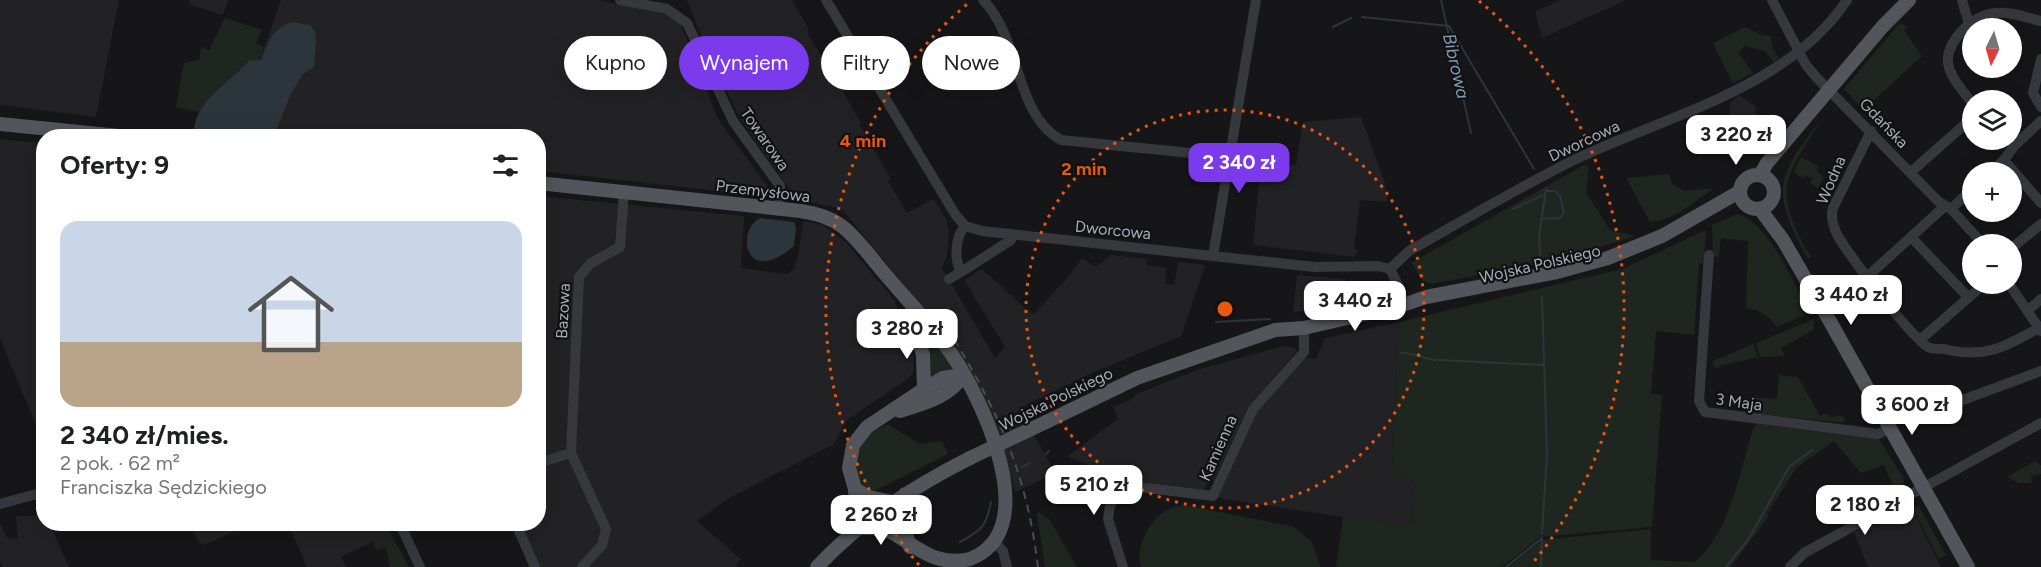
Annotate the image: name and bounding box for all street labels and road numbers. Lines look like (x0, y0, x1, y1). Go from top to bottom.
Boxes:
street label: Gdańska (1856, 94, 1912, 152)
street label: Towarowa (736, 104, 794, 174)
street label: Dworcowa (1545, 116, 1623, 166)
street label: Wodna (1812, 153, 1850, 207)
street label: Przemysłowa (715, 176, 811, 206)
street label: Dworcowa (1074, 217, 1152, 243)
street label: Wojska Polskiego (1478, 241, 1602, 287)
street label: Bazowa (552, 283, 574, 339)
street label: Wojska Polskiego (996, 363, 1116, 435)
street label: 3 Maja (1714, 389, 1764, 415)
street label: Kamienna (1195, 412, 1241, 484)

